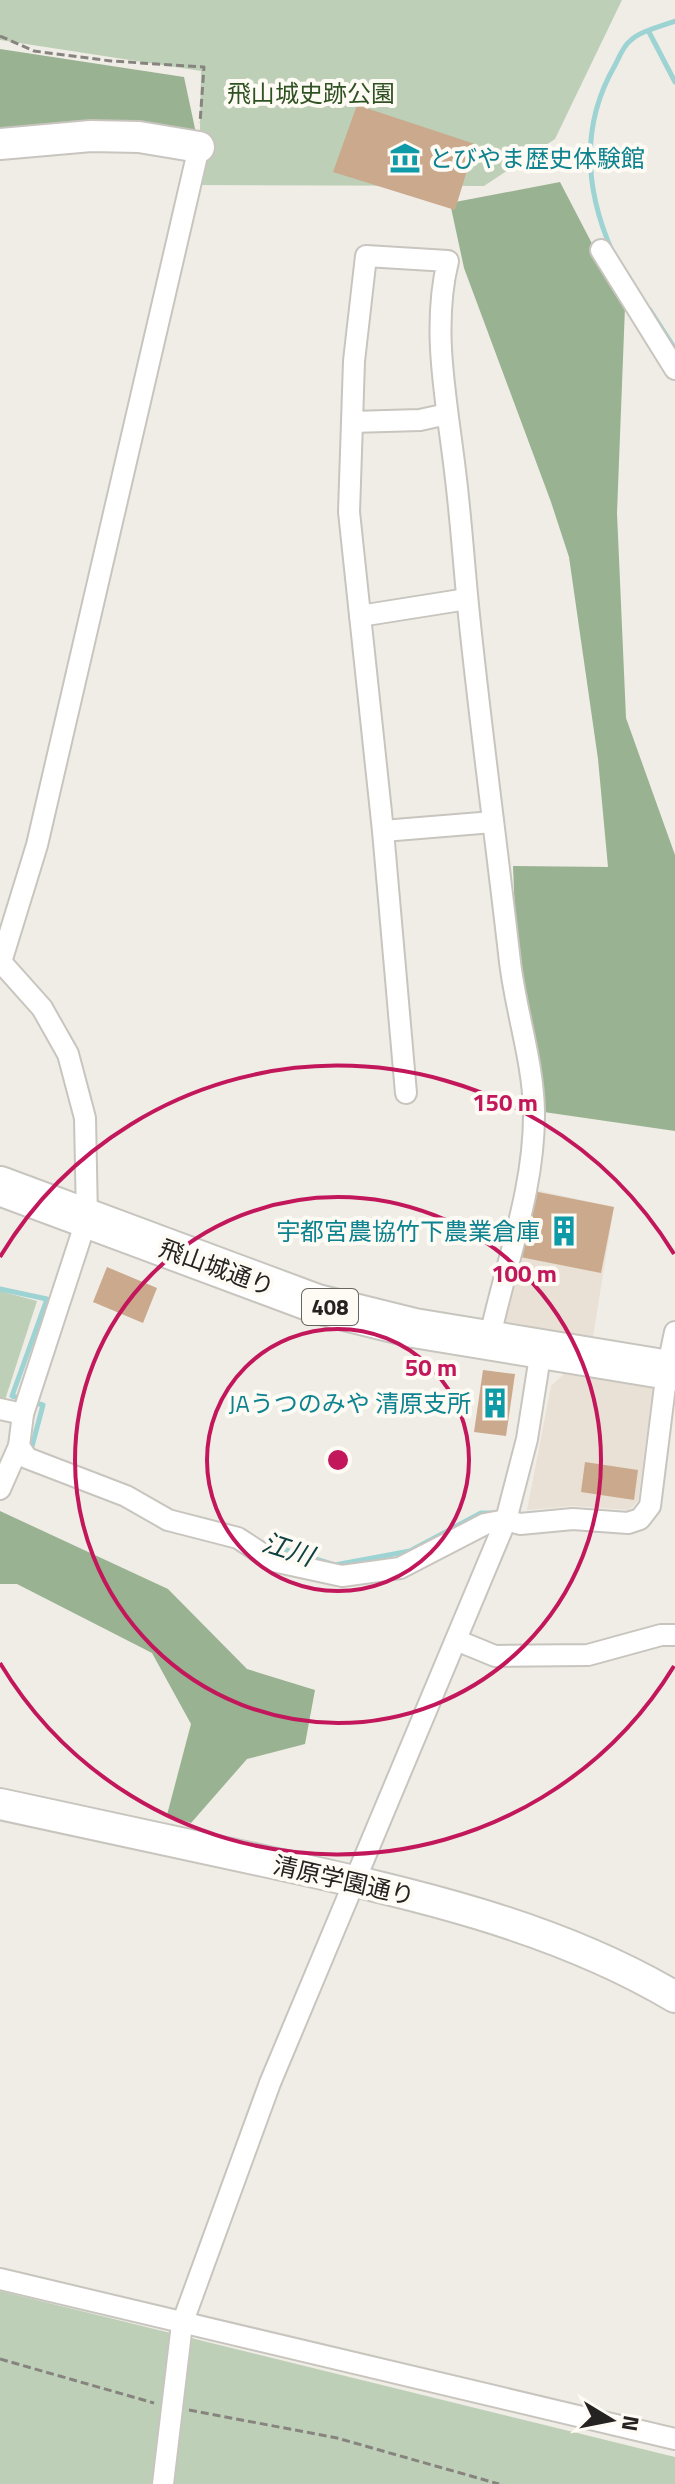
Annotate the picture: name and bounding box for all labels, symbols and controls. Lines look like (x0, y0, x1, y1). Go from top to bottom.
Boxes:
park label: 飛山城史跡公園 (227, 75, 395, 111)
place label: とびやま歴史体験館 (429, 140, 645, 176)
museum icon: とびやま歴史体験館 (388, 141, 422, 175)
text: 150 m (472, 1084, 538, 1120)
place label: 宇都宮農協竹下農業倉庫 (276, 1213, 540, 1249)
building icon: 宇都宮農協竹下農業倉庫 (547, 1214, 581, 1248)
street label: 飛山城通り (154, 1230, 280, 1304)
text: 100 m (491, 1255, 557, 1291)
road number: 408 (302, 1289, 358, 1325)
text: 50 m (405, 1349, 457, 1385)
place label: JAうつのみや 清原支所 (228, 1385, 471, 1421)
building icon: JAうつのみや 清原支所 (478, 1386, 512, 1420)
centre of rings (324, 1446, 352, 1474)
water label: 江川 (257, 1522, 322, 1577)
street label: 清原学園通り (270, 1846, 418, 1914)
north arrow (571, 2380, 651, 2460)
text: N (613, 2413, 649, 2434)

